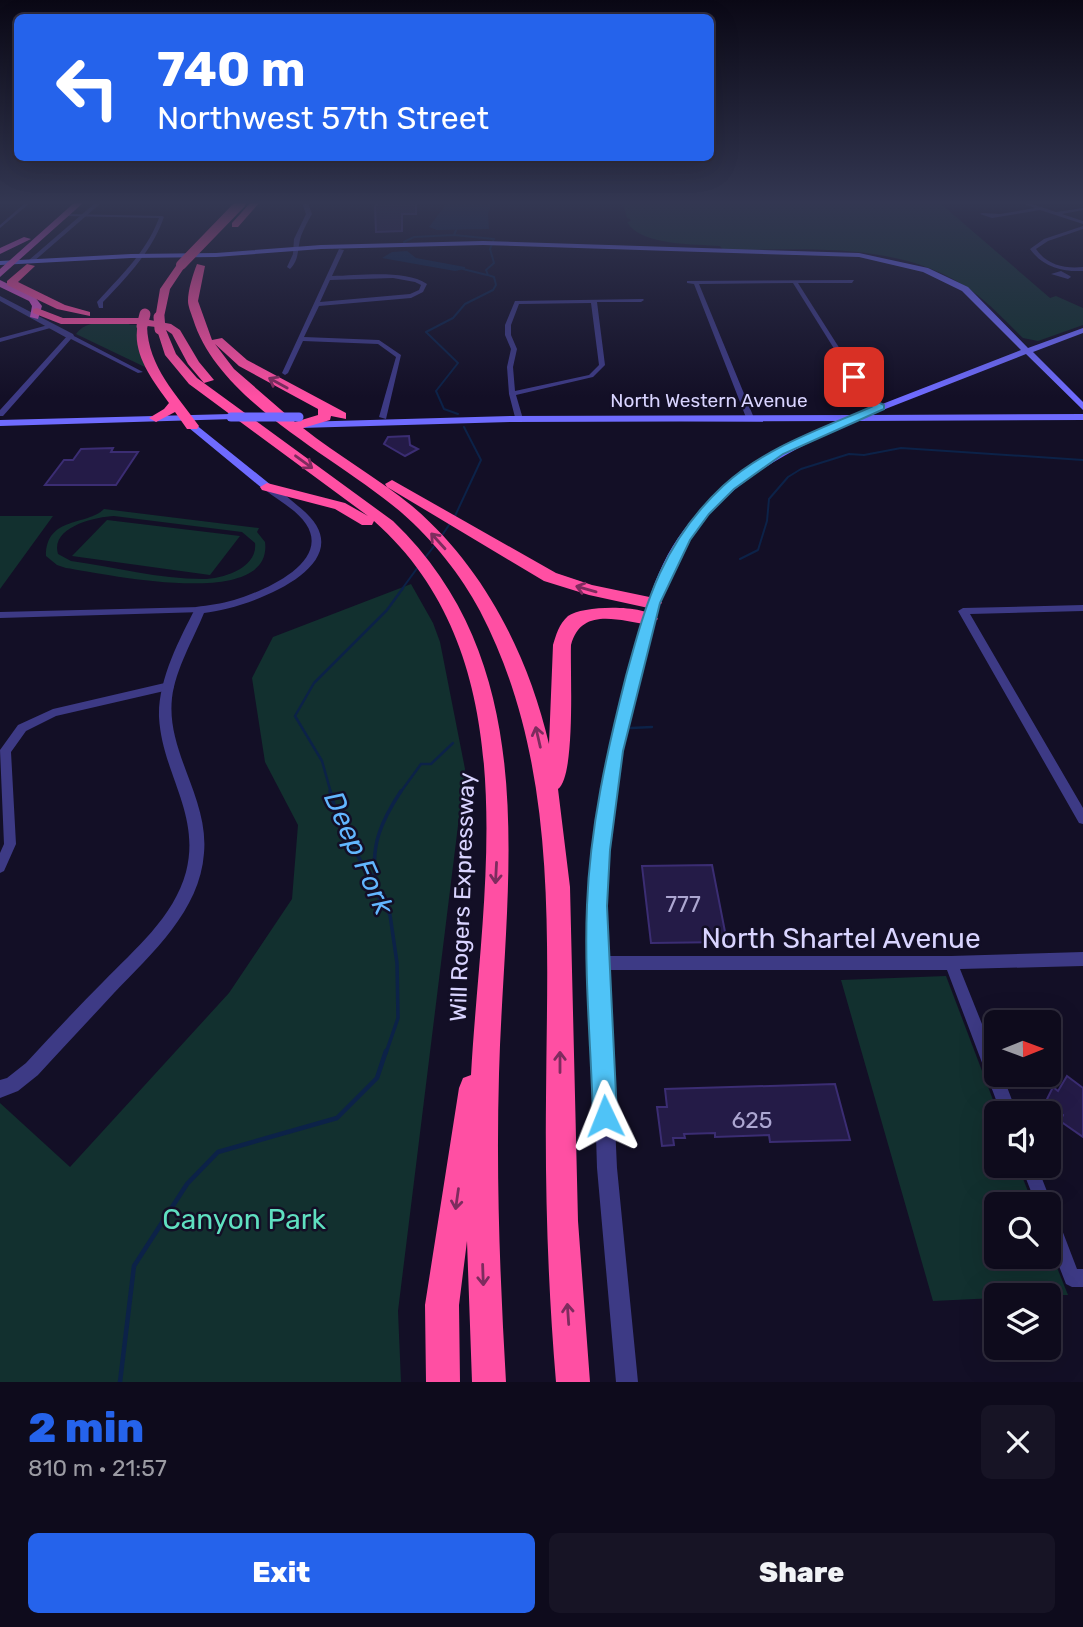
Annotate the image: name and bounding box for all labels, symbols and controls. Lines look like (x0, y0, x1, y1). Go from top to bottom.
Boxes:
text: 740 m (157, 40, 306, 98)
icon: left (42, 42, 133, 133)
text: Northwest 57th Street (157, 99, 489, 137)
pin (824, 347, 884, 407)
icon: arrive (835, 358, 873, 396)
one-way arrow (268, 376, 288, 390)
street label: North Western Avenue (610, 389, 808, 412)
one-way arrow (294, 455, 313, 469)
one-way arrow (430, 533, 447, 550)
one-way arrow (575, 582, 598, 595)
one-way arrow (531, 726, 544, 748)
street label: Will Rogers Expressway (444, 772, 480, 1022)
water label: Deep Fork (317, 786, 401, 920)
one-way arrow (489, 861, 502, 883)
house number: 777 (665, 890, 701, 918)
street label: North Shartel Avenue (701, 922, 981, 955)
north arrow (984, 1010, 1060, 1087)
map controls (984, 1010, 1061, 1360)
one-way arrow (553, 1051, 567, 1074)
position arrow (568, 1079, 642, 1153)
button: sound (984, 1101, 1061, 1178)
house number: 625 (731, 1106, 773, 1134)
one-way arrow (450, 1187, 463, 1210)
button: search (984, 1192, 1061, 1269)
park label: Canyon Park (162, 1203, 326, 1236)
one-way arrow (477, 1263, 490, 1286)
button: layers (984, 1283, 1061, 1360)
one-way arrow (562, 1303, 575, 1326)
text: 2 min (28, 1403, 144, 1453)
button: close (981, 1405, 1055, 1479)
text: 810 m · 21:57 (28, 1454, 167, 1482)
button: Exit (28, 1533, 535, 1613)
button: Share (549, 1533, 1055, 1613)

